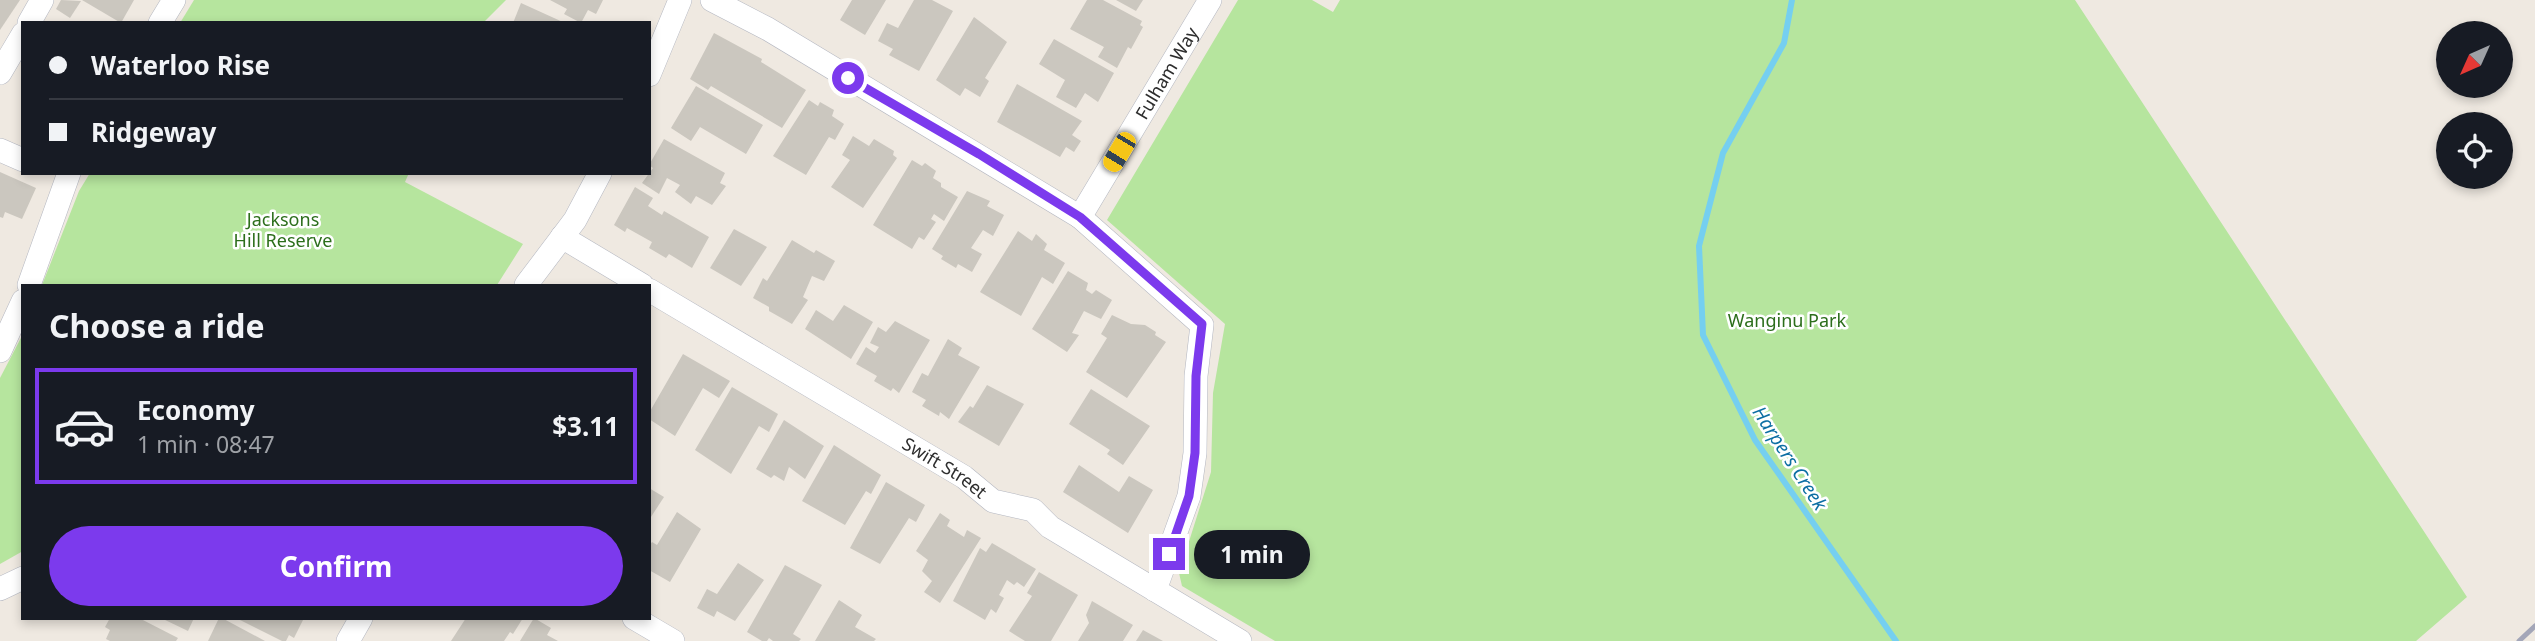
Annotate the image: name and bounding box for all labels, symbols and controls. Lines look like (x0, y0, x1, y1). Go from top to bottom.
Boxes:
north arrow (2436, 21, 2513, 98)
map controls (2436, 21, 2513, 189)
street label: Fulham Way (1129, 22, 1204, 123)
text: Waterloo Rise (91, 47, 270, 83)
route start (832, 62, 864, 94)
button: locate (2436, 112, 2513, 189)
text: Ridgeway (91, 114, 216, 150)
car (1100, 129, 1139, 175)
park label: Jacksons Hill Reserve (234, 207, 332, 252)
text: Choose a ride (49, 304, 265, 347)
park label: Wanginu Park (1728, 308, 1847, 332)
text: Economy (137, 392, 255, 428)
icon: car (53, 395, 116, 458)
water label: Harpers Creek (1747, 401, 1834, 516)
text: $3.11 (552, 408, 619, 444)
text: 1 min · 08:47 (137, 428, 275, 460)
street label: Swift Street (898, 431, 993, 504)
button: Confirm (49, 526, 623, 606)
callout: 1 min (1194, 530, 1309, 578)
route end (1153, 538, 1185, 570)
text: 1 min (1220, 538, 1284, 570)

